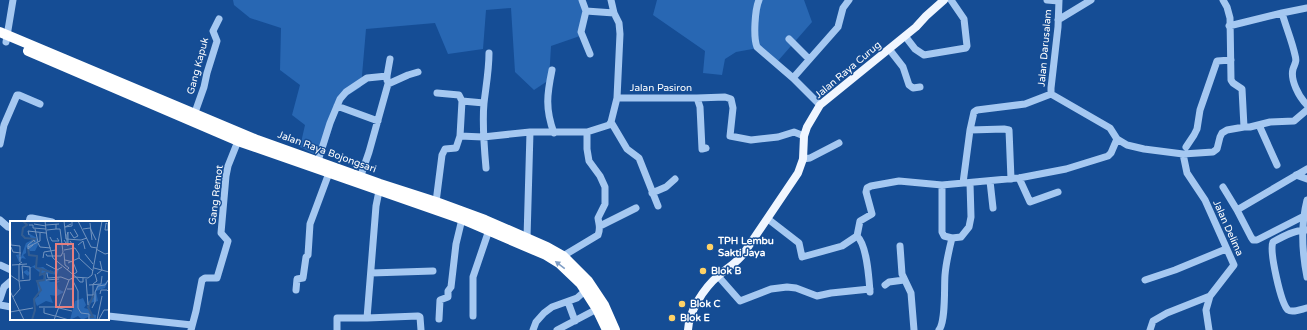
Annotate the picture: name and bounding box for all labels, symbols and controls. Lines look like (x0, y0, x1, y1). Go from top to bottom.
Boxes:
street label: Jalan Darusalam (1036, 9, 1054, 87)
street label: Gang Kapuk (185, 36, 211, 96)
street label: Jalan Raya Curug (813, 39, 883, 101)
street label: Jalan Pasiron (630, 82, 692, 94)
street label: Jalan Raya Bojongsari (276, 129, 378, 175)
street label: Gang Remot (206, 164, 226, 226)
street label: Jalan Delima (1210, 198, 1246, 258)
inset map (10, 221, 109, 320)
place label: TPH Lembu Sakti Jaya (717, 235, 774, 259)
marker: TPH Lembu Sakti Jaya (705, 242, 715, 252)
one-way arrow (555, 261, 566, 269)
place label: Blok B (711, 265, 741, 277)
marker: Blok B (698, 266, 708, 276)
place label: Blok C (690, 298, 720, 310)
marker: Blok C (677, 299, 687, 309)
place label: Blok E (680, 312, 710, 324)
marker: Blok E (667, 313, 677, 323)

